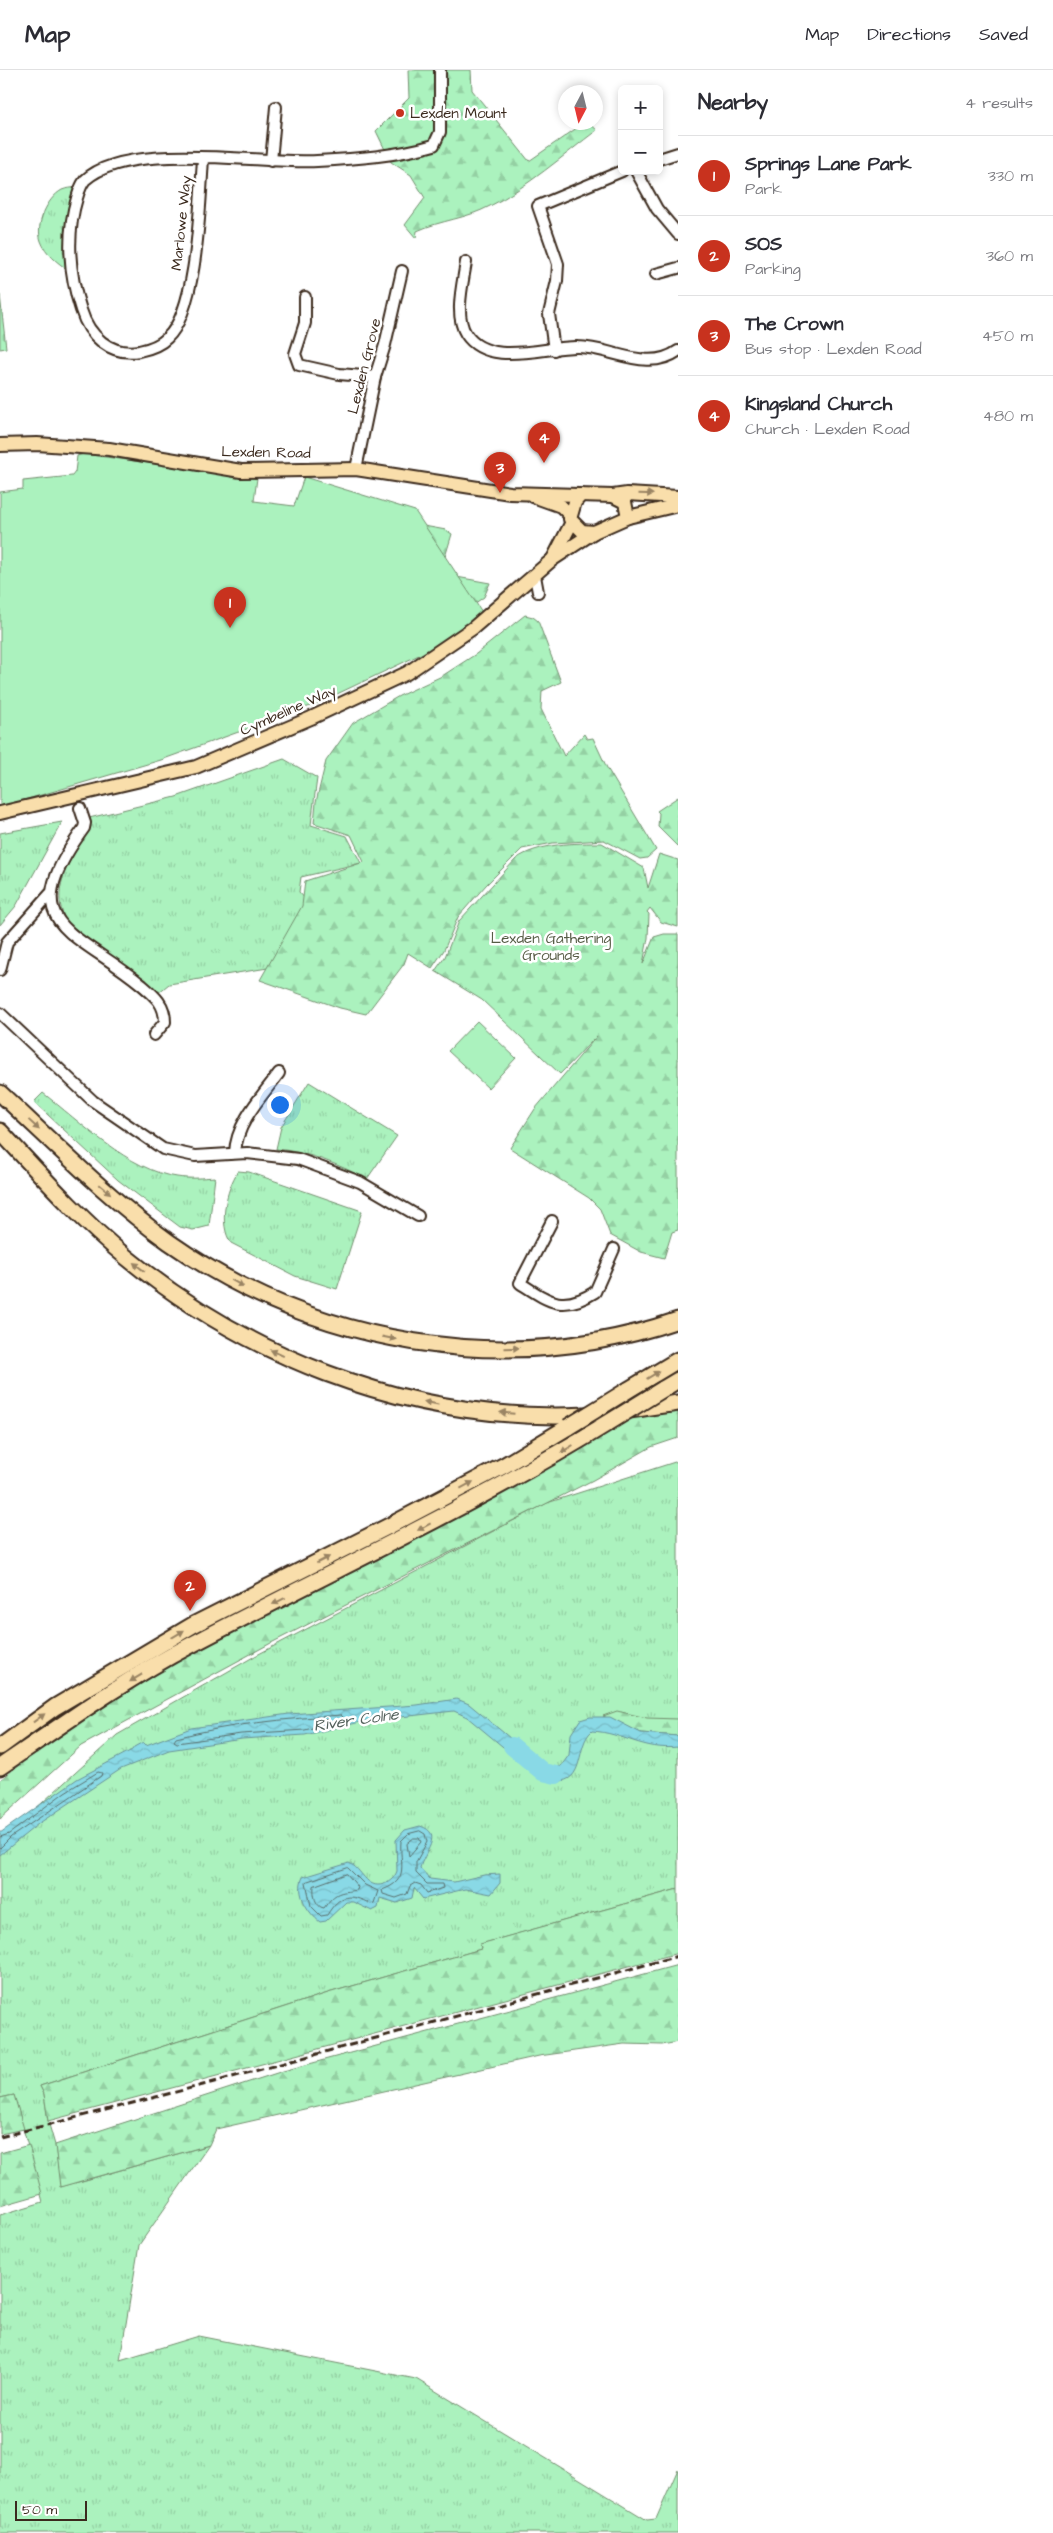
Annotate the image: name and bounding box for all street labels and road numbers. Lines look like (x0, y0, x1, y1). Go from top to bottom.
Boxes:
street label: Marlowe Way (166, 175, 198, 272)
street label: Lexden Grove (342, 316, 387, 416)
street label: Lexden Road (221, 441, 311, 464)
street label: Cymbeline Way (237, 680, 340, 742)

